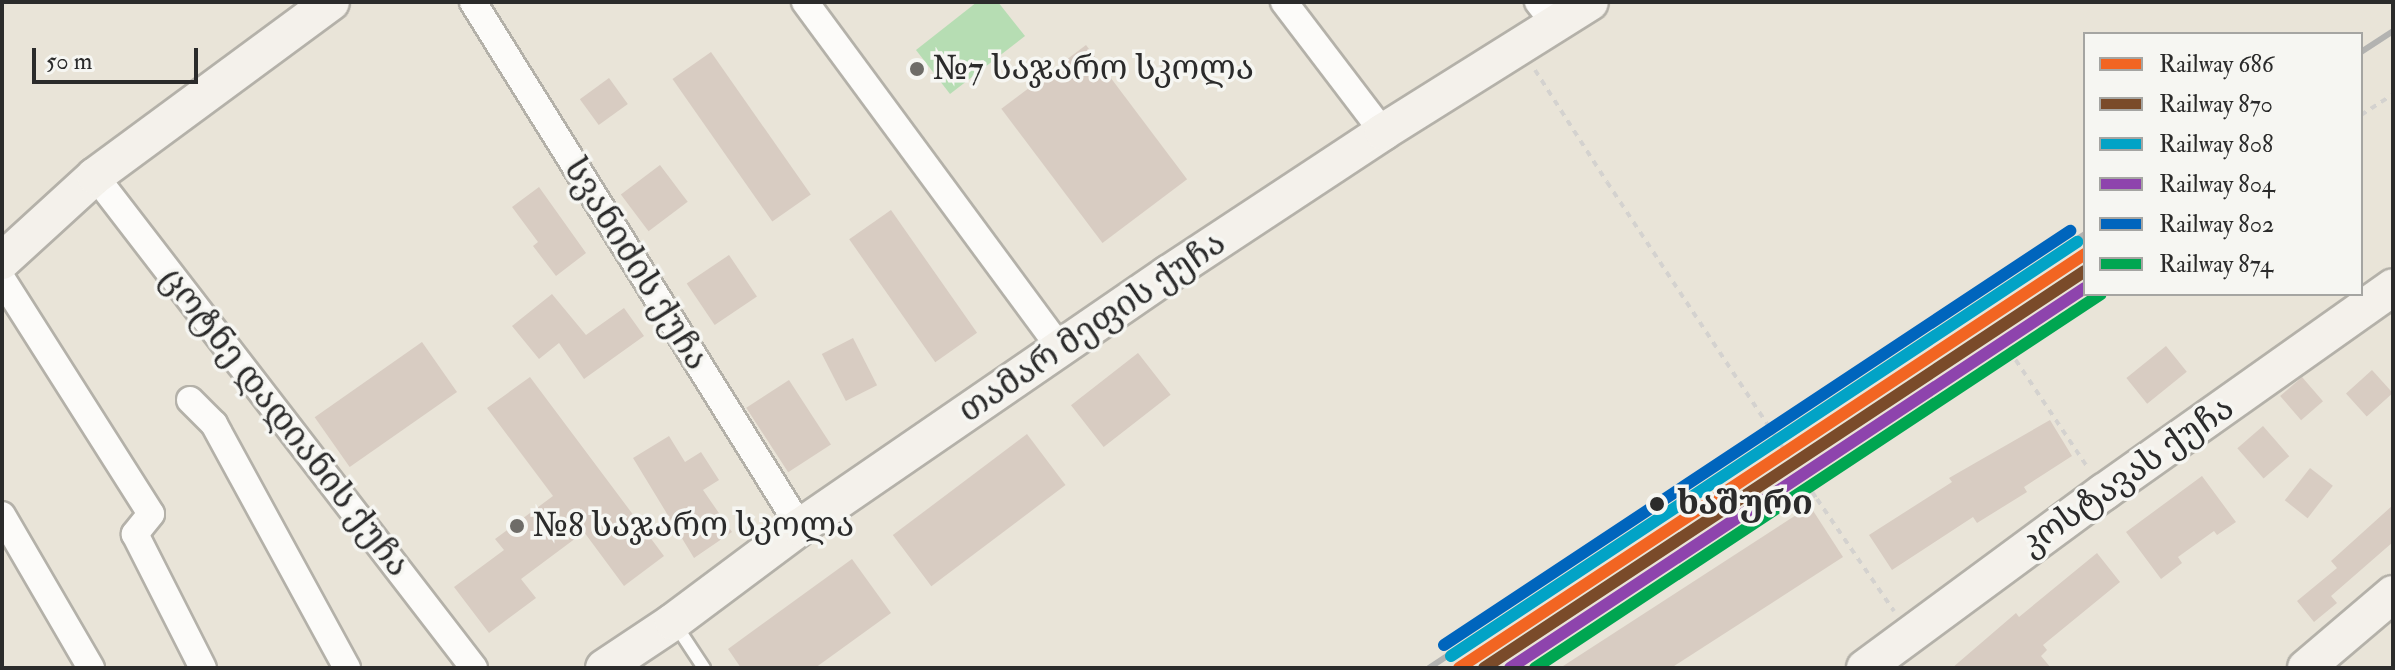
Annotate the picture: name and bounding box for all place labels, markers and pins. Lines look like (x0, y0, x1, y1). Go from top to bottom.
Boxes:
place label: №7 საჯარო სკოლა (933, 49, 1254, 89)
marker: №7 საჯარო სკოლა (908, 60, 926, 78)
place label: ხაშური (1677, 484, 1813, 524)
marker: ხაშური (1644, 491, 1670, 517)
place label: №8 საჯარო სკოლა (533, 506, 854, 546)
marker: №8 საჯარო სკოლა (508, 517, 526, 535)

